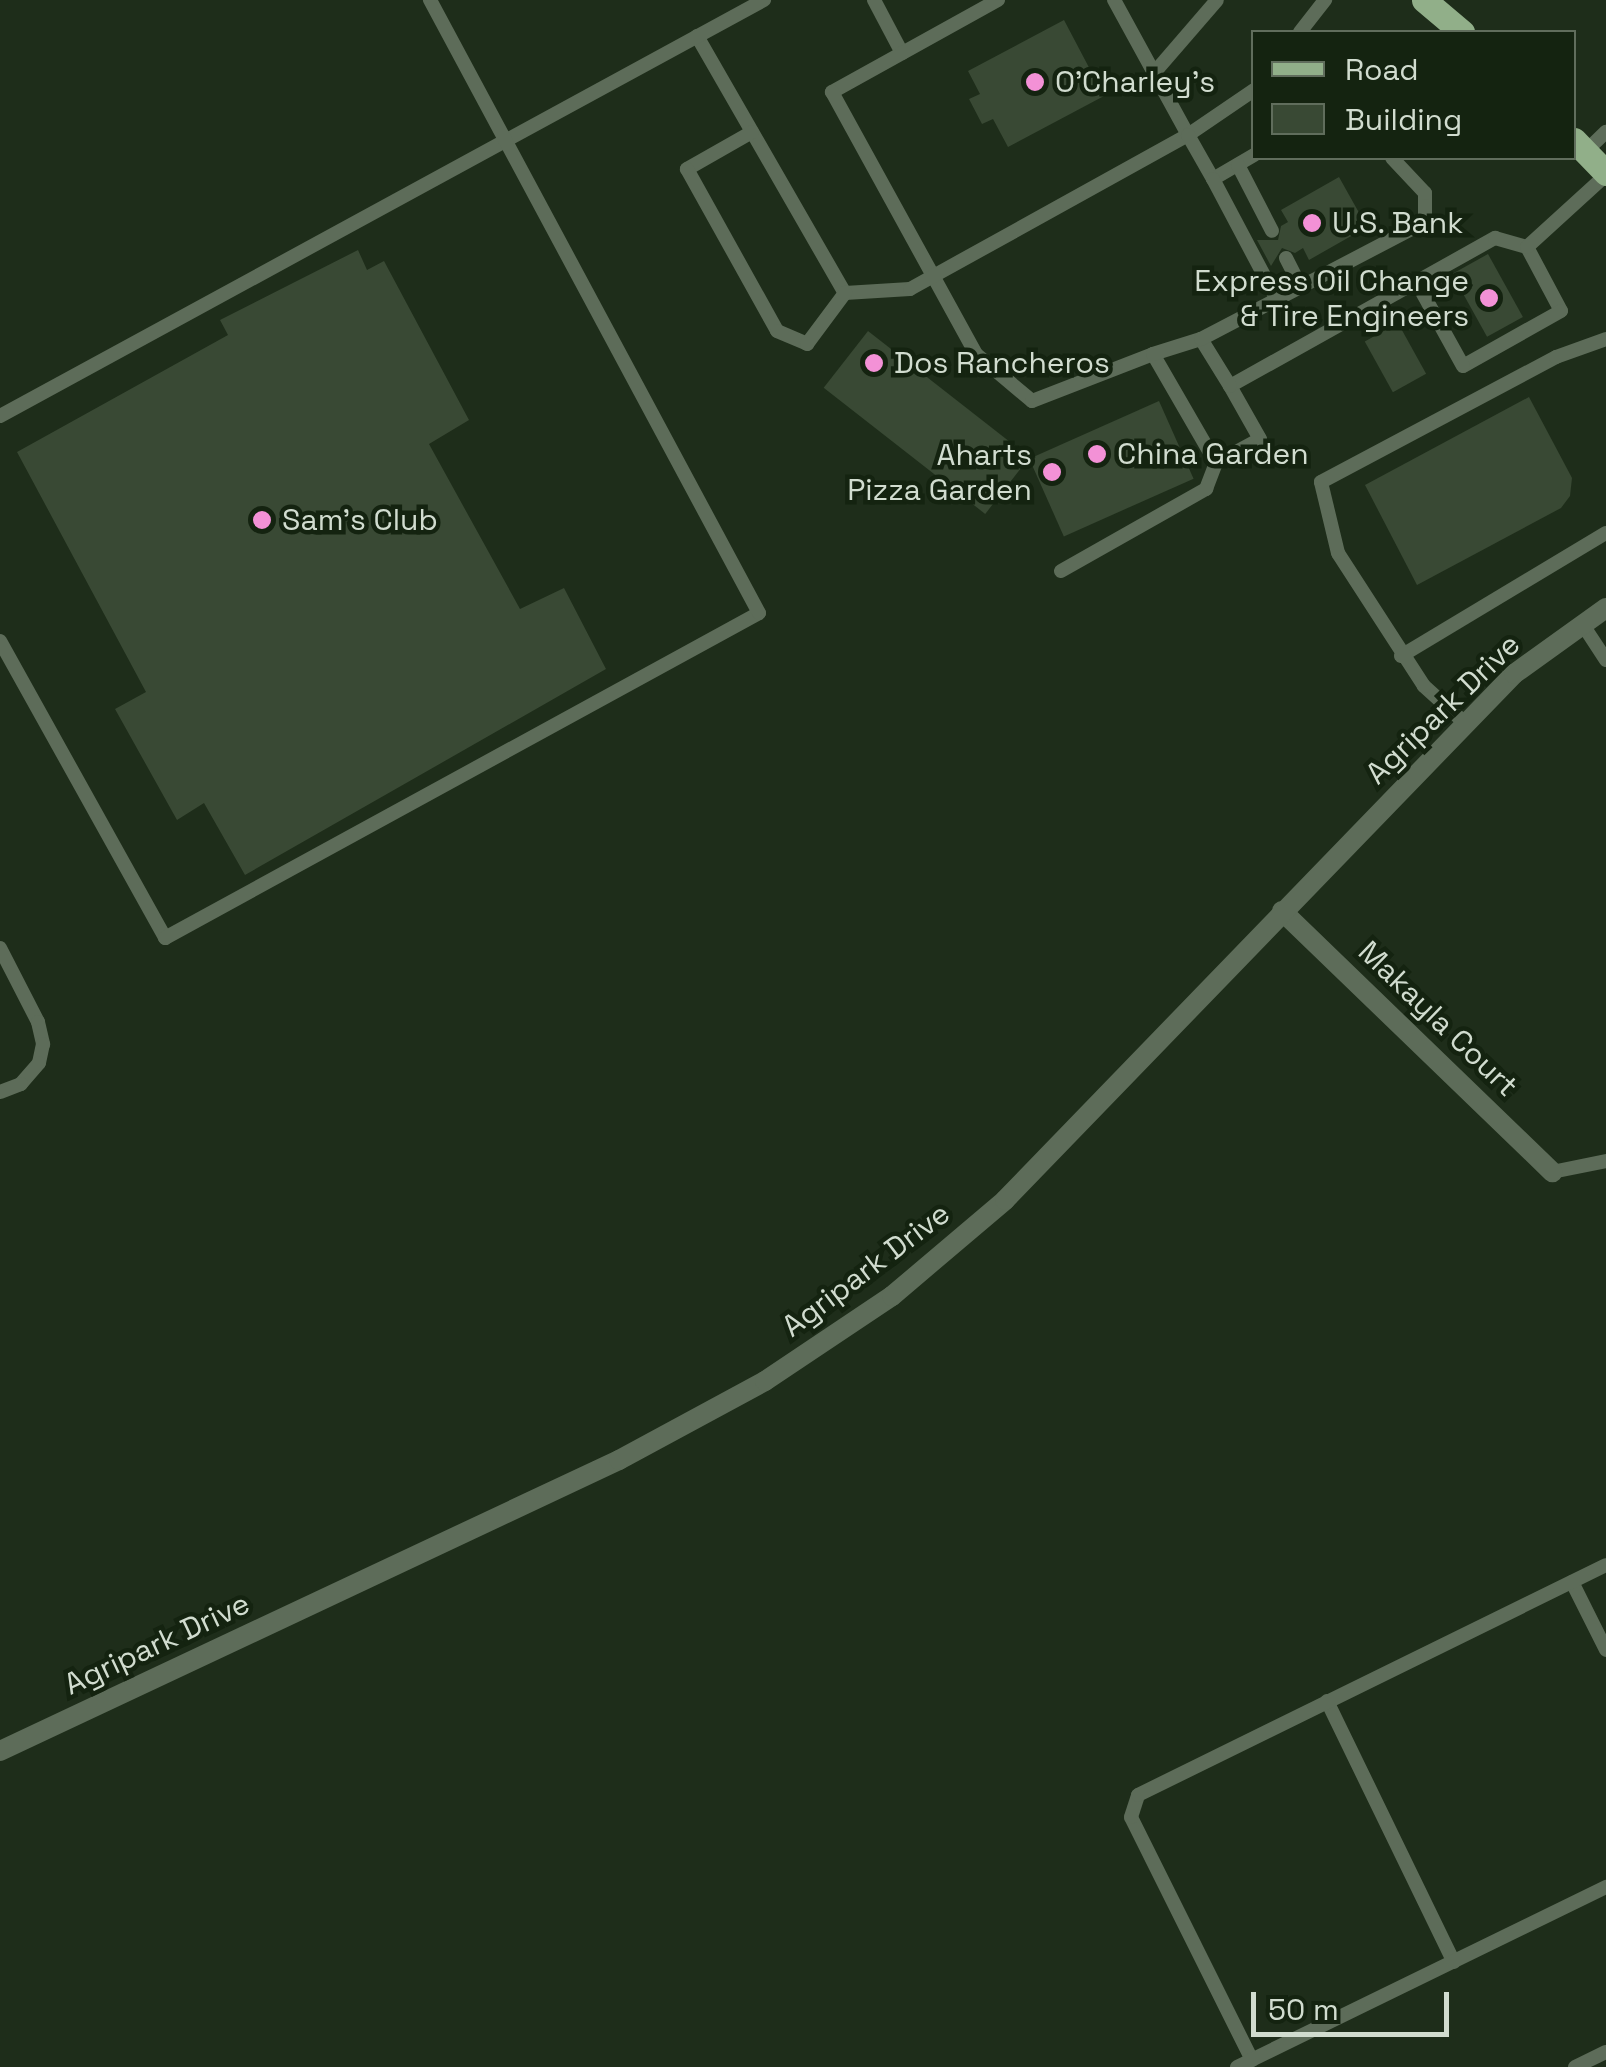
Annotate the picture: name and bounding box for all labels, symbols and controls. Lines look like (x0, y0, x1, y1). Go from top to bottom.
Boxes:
legend (1251, 30, 1576, 160)
text: Road (1345, 50, 1419, 89)
place label: O'Charley's (1055, 64, 1215, 100)
marker: O'Charley's (1024, 71, 1046, 93)
text: Building (1345, 100, 1462, 139)
place label: U.S. Bank (1332, 205, 1464, 241)
marker: U.S. Bank (1301, 212, 1323, 234)
place label: Express Oil Change & Tire Engineers (1194, 263, 1469, 334)
marker: Express Oil Change & Tire Engineers (1478, 287, 1500, 309)
place label: Dos Rancheros (894, 345, 1110, 381)
marker: Dos Rancheros (863, 352, 885, 374)
place label: China Garden (1117, 436, 1309, 472)
place label: Aharts Pizza Garden (847, 437, 1032, 508)
marker: China Garden (1086, 443, 1108, 465)
marker: Aharts Pizza Garden (1041, 461, 1063, 483)
place label: Sam's Club (282, 502, 438, 538)
marker: Sam's Club (251, 509, 273, 531)
street label: Agripark Drive (1358, 626, 1528, 792)
street label: Makayla Court (1351, 934, 1525, 1104)
street label: Agripark Drive (775, 1195, 957, 1345)
street label: Agripark Drive (59, 1585, 255, 1703)
scale bar (1256, 1972, 1454, 2034)
text: 50 m (1268, 1990, 1339, 2029)

